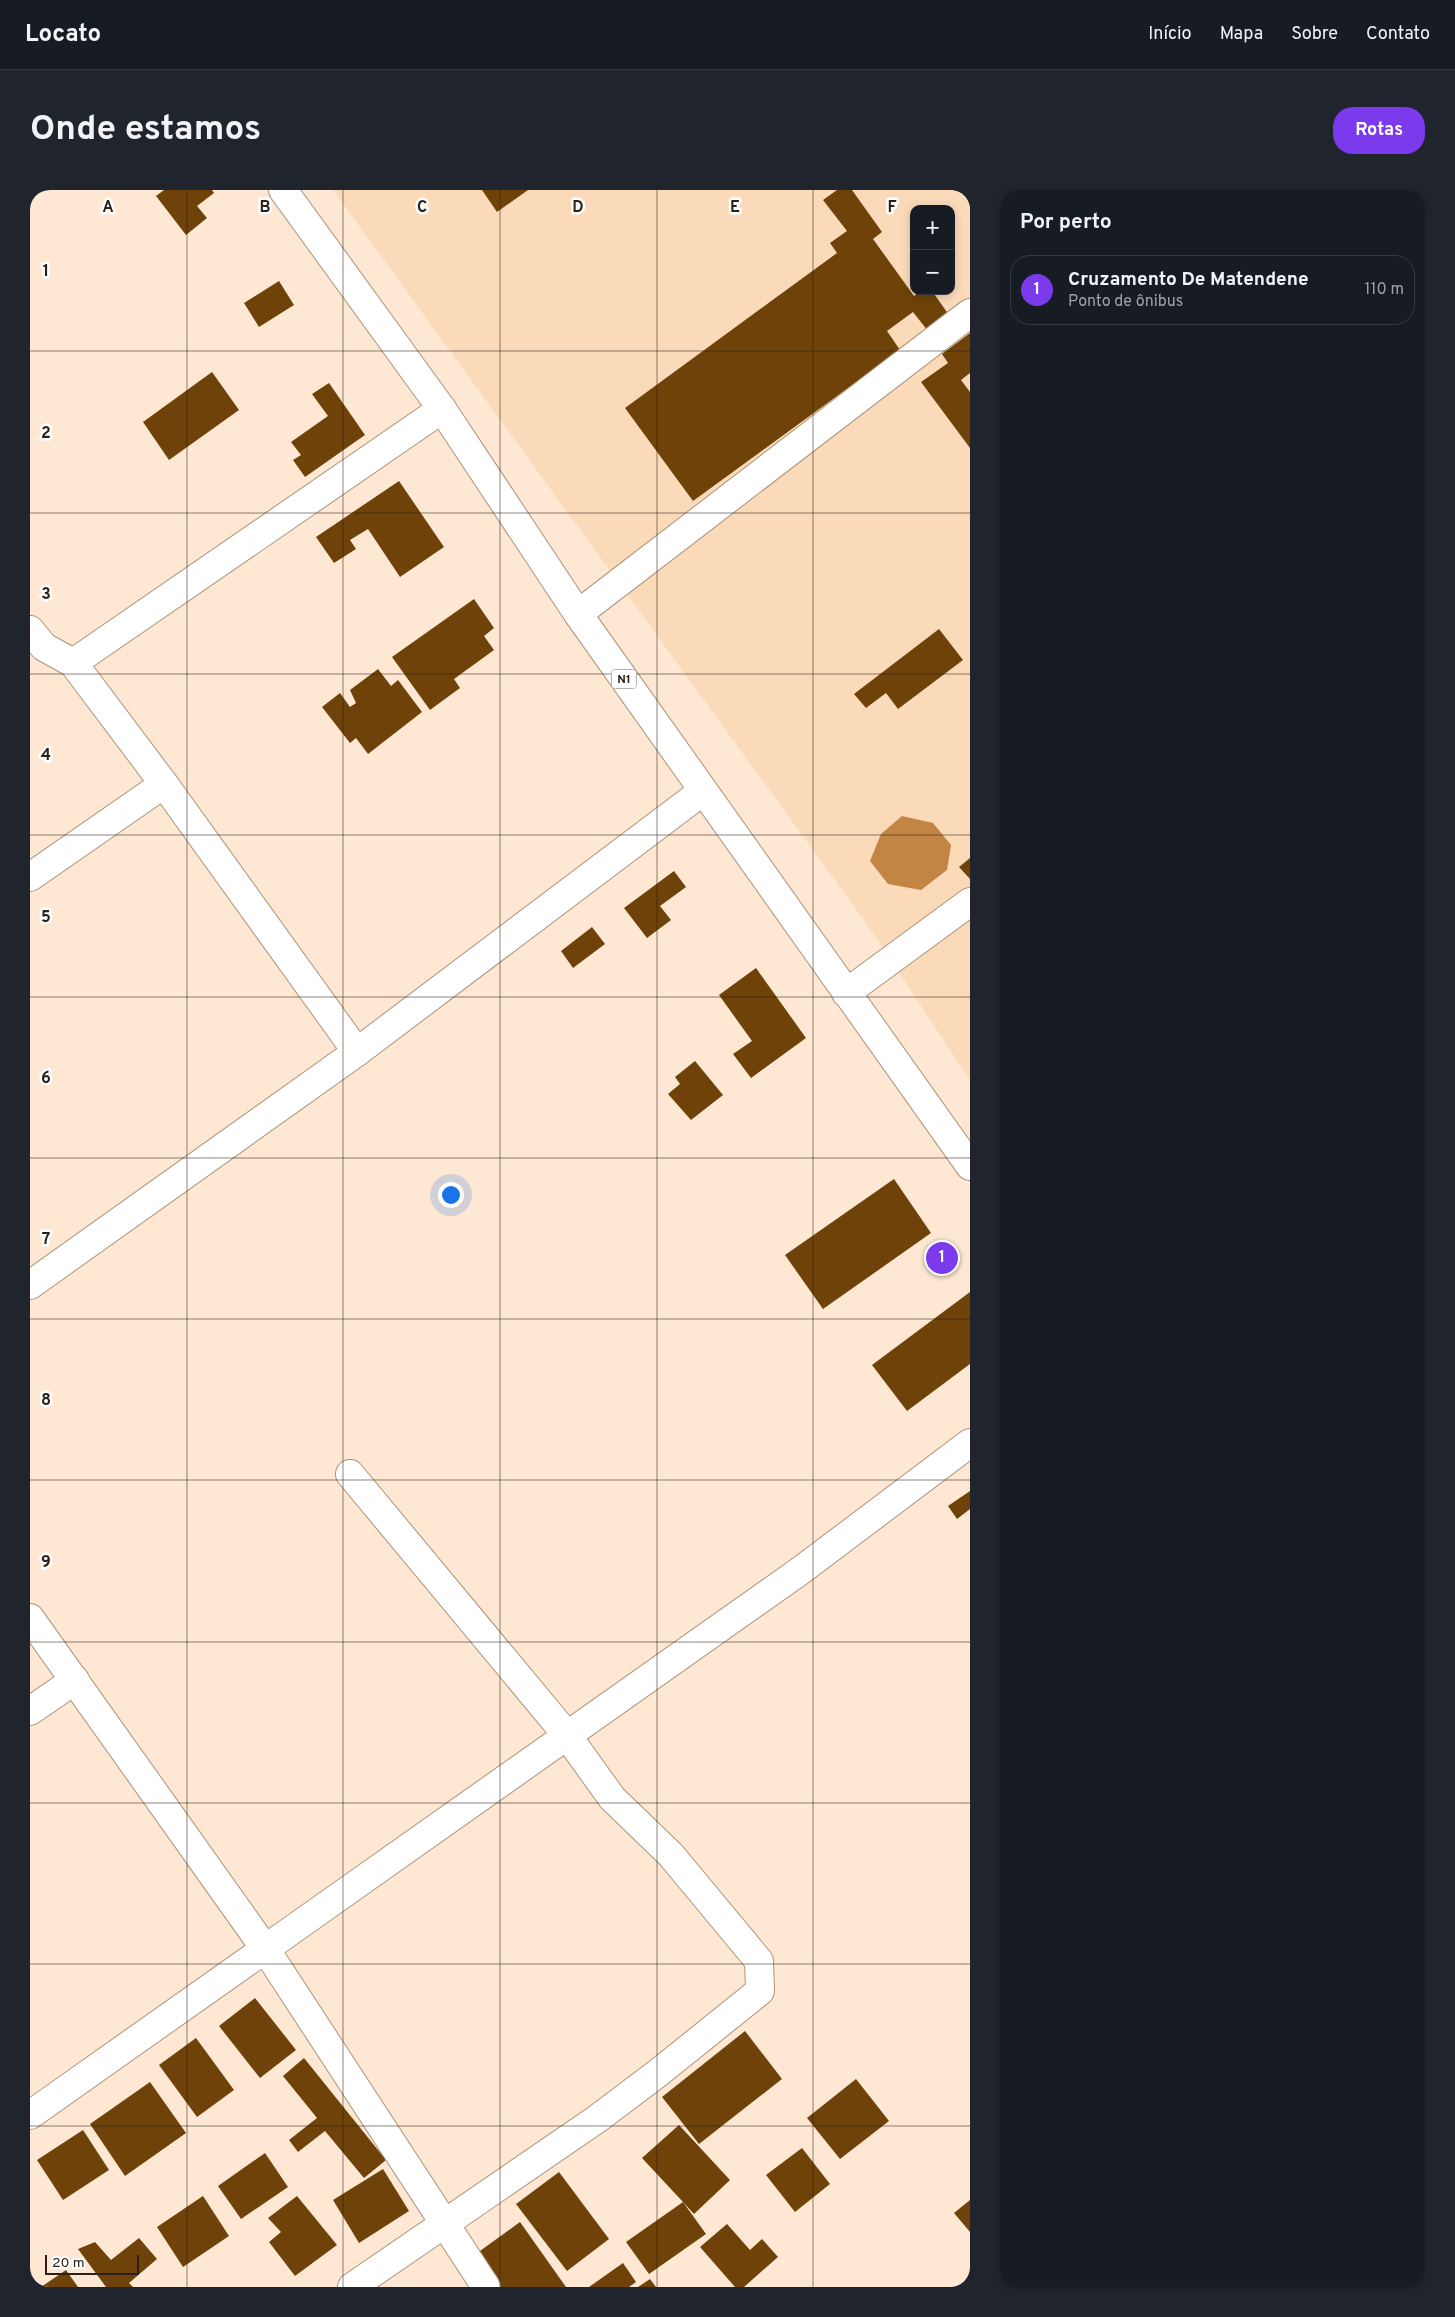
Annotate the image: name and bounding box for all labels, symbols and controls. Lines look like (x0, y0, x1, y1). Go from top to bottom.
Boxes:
text: Locato (25, 20, 101, 50)
text: Início (1148, 23, 1192, 46)
text: Mapa (1220, 23, 1263, 46)
text: Sobre (1291, 23, 1338, 46)
text: Contato (1366, 23, 1430, 46)
button: Rotas (1333, 107, 1425, 154)
text: Onde estamos (30, 108, 261, 152)
text: A (102, 198, 114, 218)
text: B (259, 198, 271, 218)
text: C (417, 198, 427, 218)
text: D (572, 198, 584, 218)
text: E (730, 198, 740, 218)
text: F (887, 198, 897, 218)
map controls (910, 205, 955, 295)
button: + (910, 205, 955, 250)
text: Por perto (1020, 209, 1112, 236)
button: − (910, 250, 955, 295)
text: 1 (43, 262, 49, 282)
text: Cruzamento De Matendene (1068, 268, 1309, 292)
text: 1 (1034, 280, 1040, 300)
text: 110 m (1364, 280, 1404, 300)
text: Ponto de ônibus (1068, 292, 1183, 312)
text: 2 (41, 424, 51, 444)
text: 3 (41, 585, 51, 605)
road number: N1 (612, 669, 636, 688)
text: 4 (41, 746, 51, 766)
text: 5 (41, 908, 51, 928)
text: 6 (41, 1069, 51, 1089)
your location (438, 1182, 464, 1208)
text: 7 (42, 1230, 50, 1250)
pin: 1 (926, 1239, 958, 1277)
text: 8 (41, 1391, 51, 1411)
text: 9 (41, 1553, 51, 1573)
scale bar (45, 2252, 139, 2275)
text: 20 m (52, 2255, 85, 2272)

